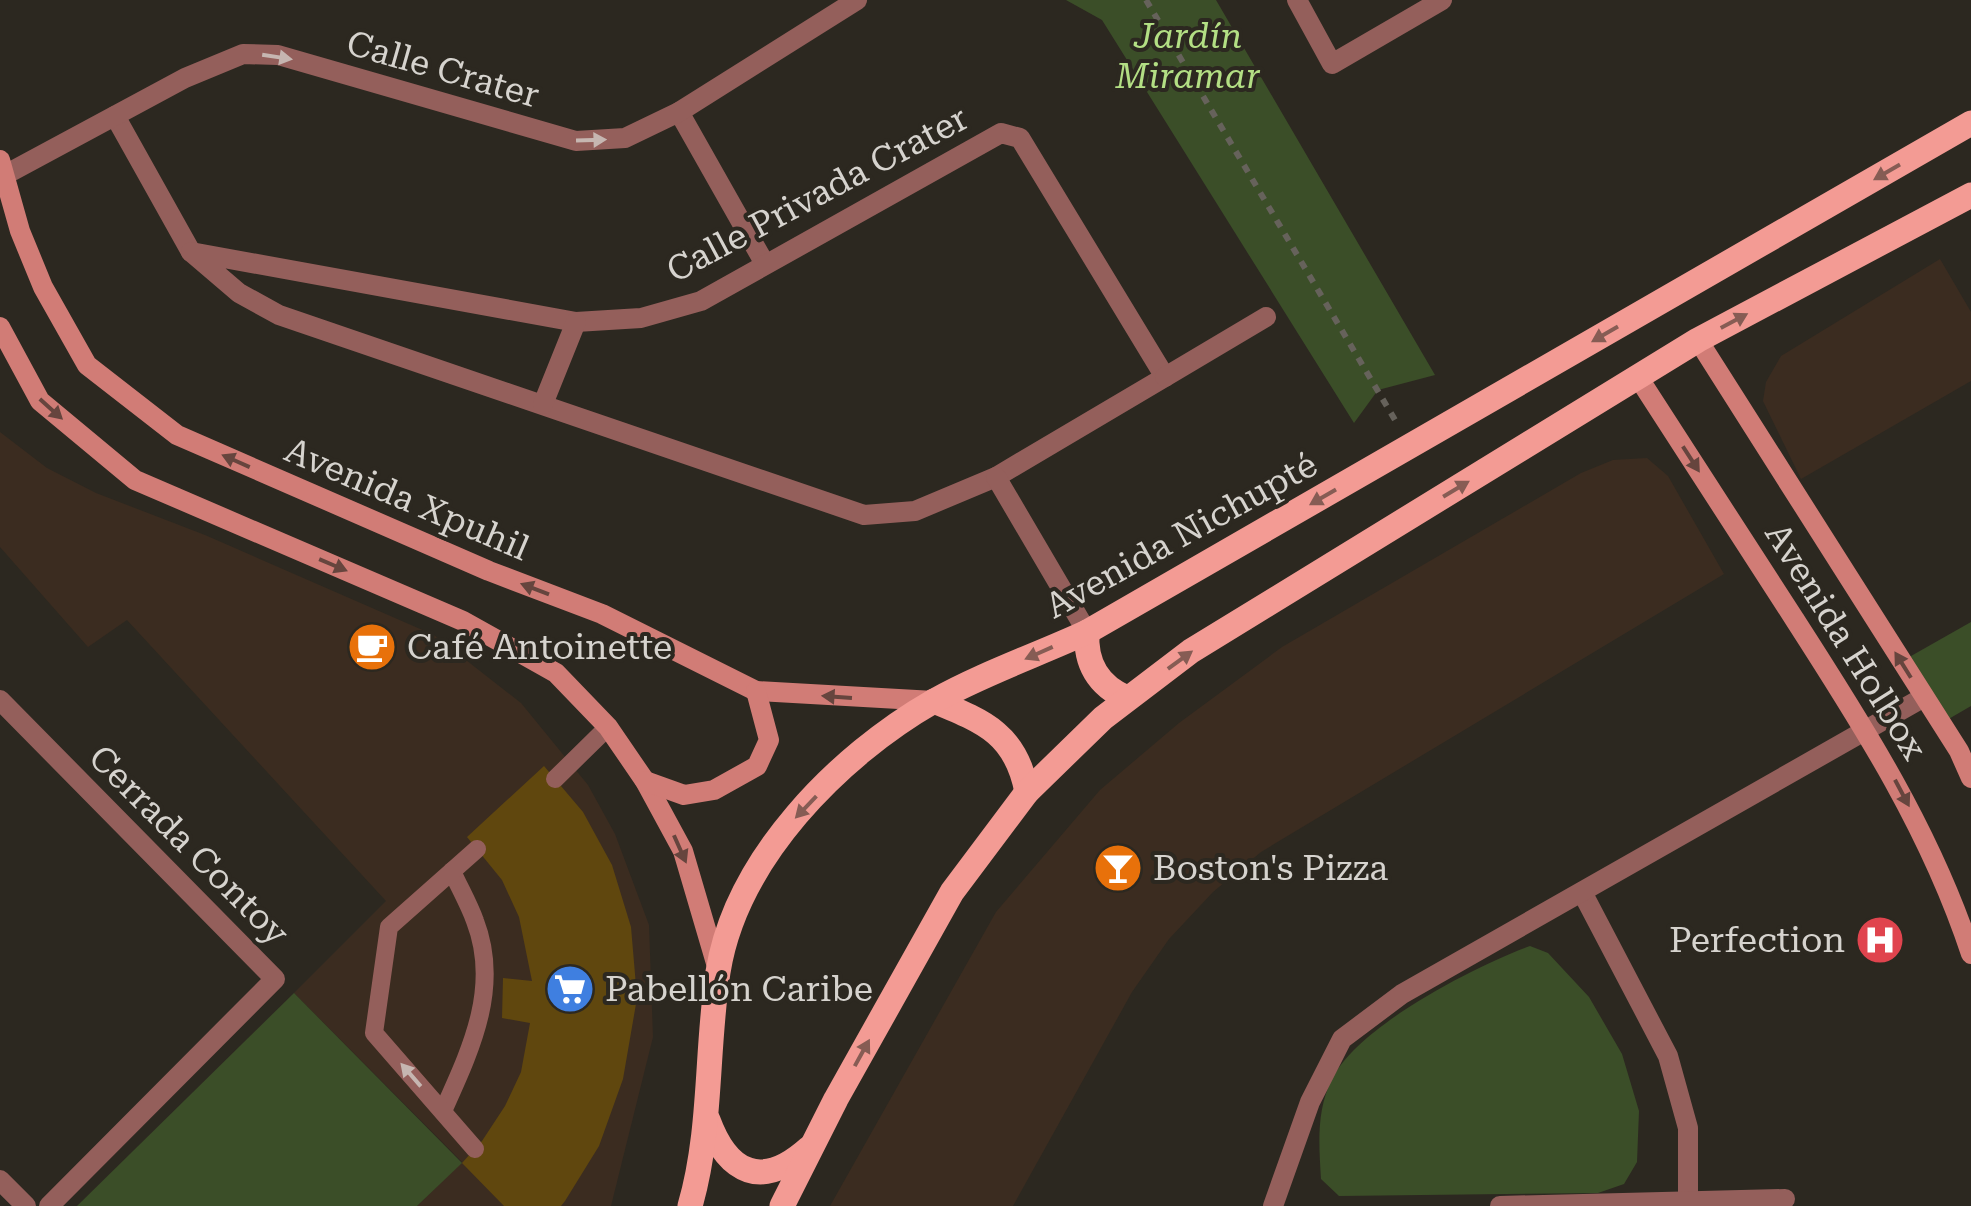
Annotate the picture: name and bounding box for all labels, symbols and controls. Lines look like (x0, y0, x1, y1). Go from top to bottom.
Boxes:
park label: Jardín Miramar (1114, 16, 1261, 97)
street label: Calle Crater (342, 22, 544, 116)
one-way arrow (262, 50, 294, 66)
street label: Calle Privada Crater (660, 98, 975, 291)
one-way arrow (575, 132, 607, 148)
one-way arrow (1872, 163, 1901, 180)
one-way arrow (1720, 313, 1749, 330)
one-way arrow (1591, 325, 1619, 343)
one-way arrow (38, 398, 63, 420)
street label: Avenida Xpuhil (279, 430, 535, 569)
street label: Avenida Nichupté (1038, 444, 1324, 627)
one-way arrow (1682, 445, 1700, 473)
one-way arrow (221, 453, 251, 469)
one-way arrow (1442, 481, 1470, 498)
one-way arrow (1309, 488, 1338, 505)
street label: Avenida Holbox (1756, 515, 1935, 767)
one-way arrow (318, 557, 348, 573)
one-way arrow (520, 580, 550, 596)
cafe icon: Café Antoinette (346, 621, 398, 673)
place label: Café Antoinette (407, 627, 672, 668)
one-way arrow (1024, 645, 1053, 662)
one-way arrow (1167, 650, 1193, 670)
one-way arrow (1895, 651, 1913, 678)
one-way arrow (821, 689, 853, 705)
street label: Cerrada Contoy (80, 737, 297, 954)
one-way arrow (1893, 779, 1910, 807)
one-way arrow (795, 795, 818, 819)
one-way arrow (672, 834, 688, 864)
bar icon: Boston's Pizza (1092, 842, 1144, 894)
place label: Boston's Pizza (1153, 848, 1388, 889)
hospital icon: Perfection (1854, 914, 1906, 966)
place label: Perfection (1669, 920, 1845, 961)
supermarket icon: Pabellón Caribe (544, 963, 596, 1015)
place label: Pabellón Caribe (605, 969, 873, 1010)
one-way arrow (853, 1039, 871, 1067)
one-way arrow (400, 1063, 423, 1087)

